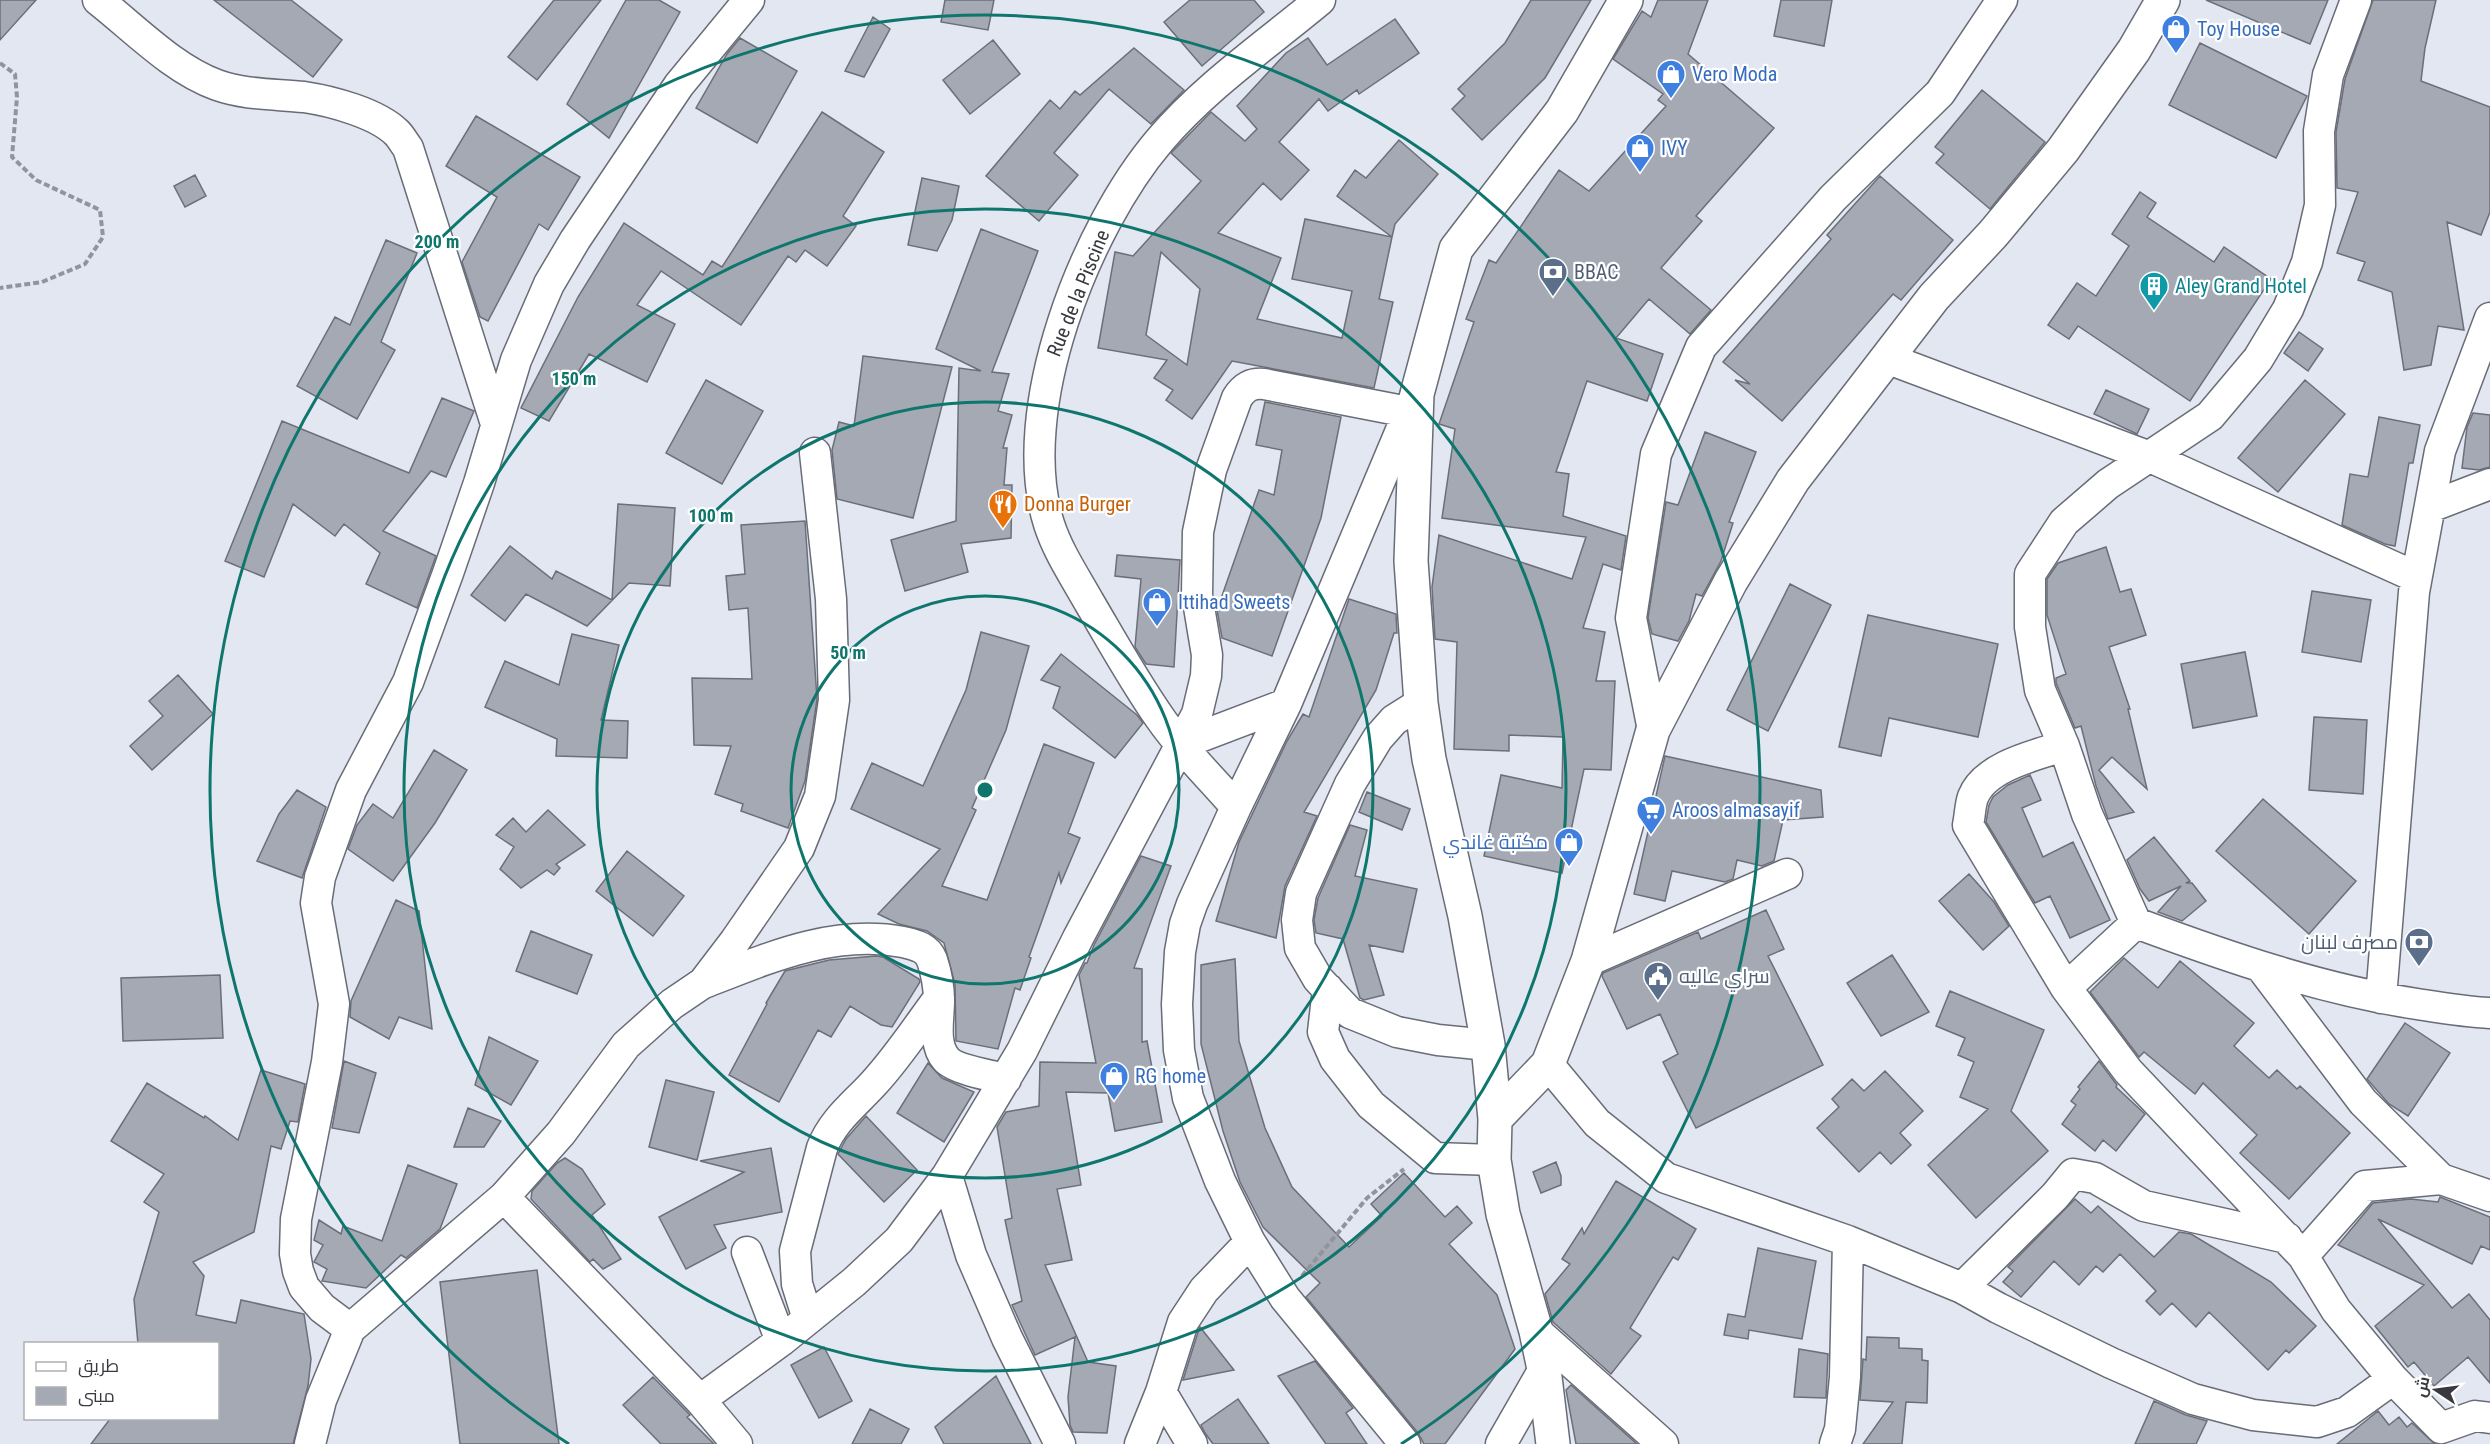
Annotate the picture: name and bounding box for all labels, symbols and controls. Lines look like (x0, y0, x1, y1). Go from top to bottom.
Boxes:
shop icon: Toy House (2160, 13, 2192, 55)
place label: Toy House (2197, 17, 2280, 41)
shop icon: Vero Moda (1655, 58, 1687, 100)
place label: Vero Moda (1692, 62, 1777, 86)
shop icon: IVY (1624, 132, 1656, 174)
place label: IVY (1661, 136, 1688, 160)
street label: Rue de la Piscine (1042, 226, 1114, 360)
text: 200 m (415, 231, 459, 252)
bank icon: BBAC (1537, 256, 1569, 298)
place label: BBAC (1574, 260, 1619, 284)
building icon: Aley Grand Hotel (2138, 270, 2170, 312)
place label: Aley Grand Hotel (2175, 274, 2307, 298)
text: 150 m (552, 368, 596, 389)
restaurant icon: Donna Burger (987, 488, 1019, 530)
place label: Donna Burger (1024, 492, 1131, 516)
text: 100 m (689, 505, 733, 526)
shop icon: Ittihad Sweets (1141, 586, 1173, 628)
place label: Ittihad Sweets (1178, 590, 1290, 614)
text: 50 m (830, 642, 866, 663)
centre of rings (975, 780, 995, 800)
supermarket icon: Aroos almasayif (1635, 794, 1667, 836)
place label: Aroos almasayif (1672, 798, 1801, 822)
shop icon: مكتبة غاندي (1553, 826, 1585, 868)
place label: مكتبة غاندي (1442, 830, 1548, 858)
bank icon: مصرف لبنان (2403, 926, 2435, 968)
place label: مصرف لبنان (2301, 930, 2398, 955)
public building icon: سراي عاليه (1642, 960, 1674, 1002)
place label: سراي عاليه (1679, 964, 1770, 992)
shop icon: RG home (1098, 1060, 1130, 1102)
place label: RG home (1135, 1064, 1206, 1088)
legend (24, 1342, 219, 1420)
text: طريق (78, 1355, 119, 1378)
north arrow (2406, 1360, 2466, 1420)
text: ش (2410, 1375, 2433, 1399)
text: مبنى (78, 1385, 115, 1407)

